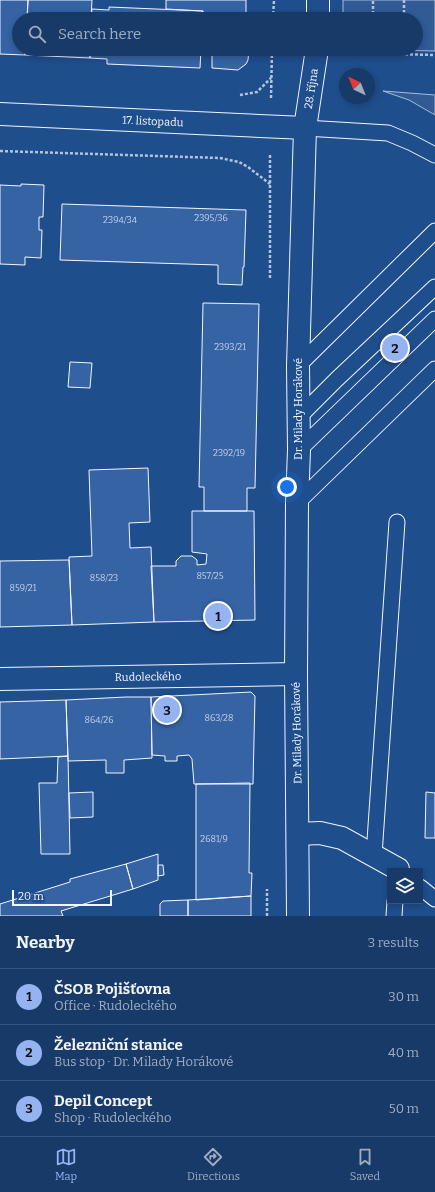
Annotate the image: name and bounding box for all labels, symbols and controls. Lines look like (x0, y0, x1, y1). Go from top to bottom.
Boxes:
search box (12, 12, 423, 56)
icon: search (26, 23, 48, 45)
text: Search here (58, 25, 141, 43)
street label: 28. října (302, 68, 320, 110)
north arrow (339, 68, 375, 104)
street label: 17. listopadu (122, 113, 184, 129)
house number: 2395/36 (194, 213, 228, 223)
house number: 2394/34 (103, 215, 138, 225)
pin: 2 (382, 333, 408, 363)
house number: 2393/21 (214, 342, 246, 352)
street label: Dr. Milady Horákové (292, 358, 305, 460)
house number: 2392/19 (213, 448, 245, 458)
your location (277, 477, 297, 497)
house number: 857/25 (196, 571, 224, 581)
house number: 858/23 (90, 573, 118, 583)
house number: 859/21 (10, 583, 37, 593)
pin: 1 (205, 601, 231, 631)
street label: Rudoleckého (115, 669, 181, 684)
street label: Dr. Milady Horákové (290, 682, 304, 784)
pin: 3 (154, 695, 180, 725)
house number: 863/28 (205, 713, 233, 723)
house number: 864/26 (85, 715, 114, 725)
house number: 2681/9 (200, 834, 228, 844)
map controls (387, 868, 423, 904)
button: layers (387, 868, 423, 904)
scale bar (12, 888, 112, 907)
text: 20 m (18, 890, 44, 903)
text: Nearby (16, 932, 75, 953)
text: 3 results (368, 935, 419, 950)
text: ČSOB Pojišťovna (54, 980, 171, 998)
text: 1 (26, 989, 32, 1004)
text: 30 m (388, 989, 419, 1004)
text: Office · Rudoleckého (54, 998, 177, 1013)
text: Železniční stanice (54, 1036, 183, 1054)
text: 2 (25, 1045, 33, 1060)
text: 40 m (388, 1045, 419, 1060)
text: Bus stop · Dr. Milady Horákové (54, 1054, 233, 1069)
text: Depil Concept (54, 1092, 152, 1110)
text: 3 (25, 1101, 33, 1116)
text: 50 m (389, 1101, 419, 1116)
text: Shop · Rudoleckého (54, 1110, 172, 1125)
tab: Map (55, 1146, 77, 1183)
tab: Directions (187, 1146, 240, 1183)
tab: Saved (350, 1146, 380, 1183)

